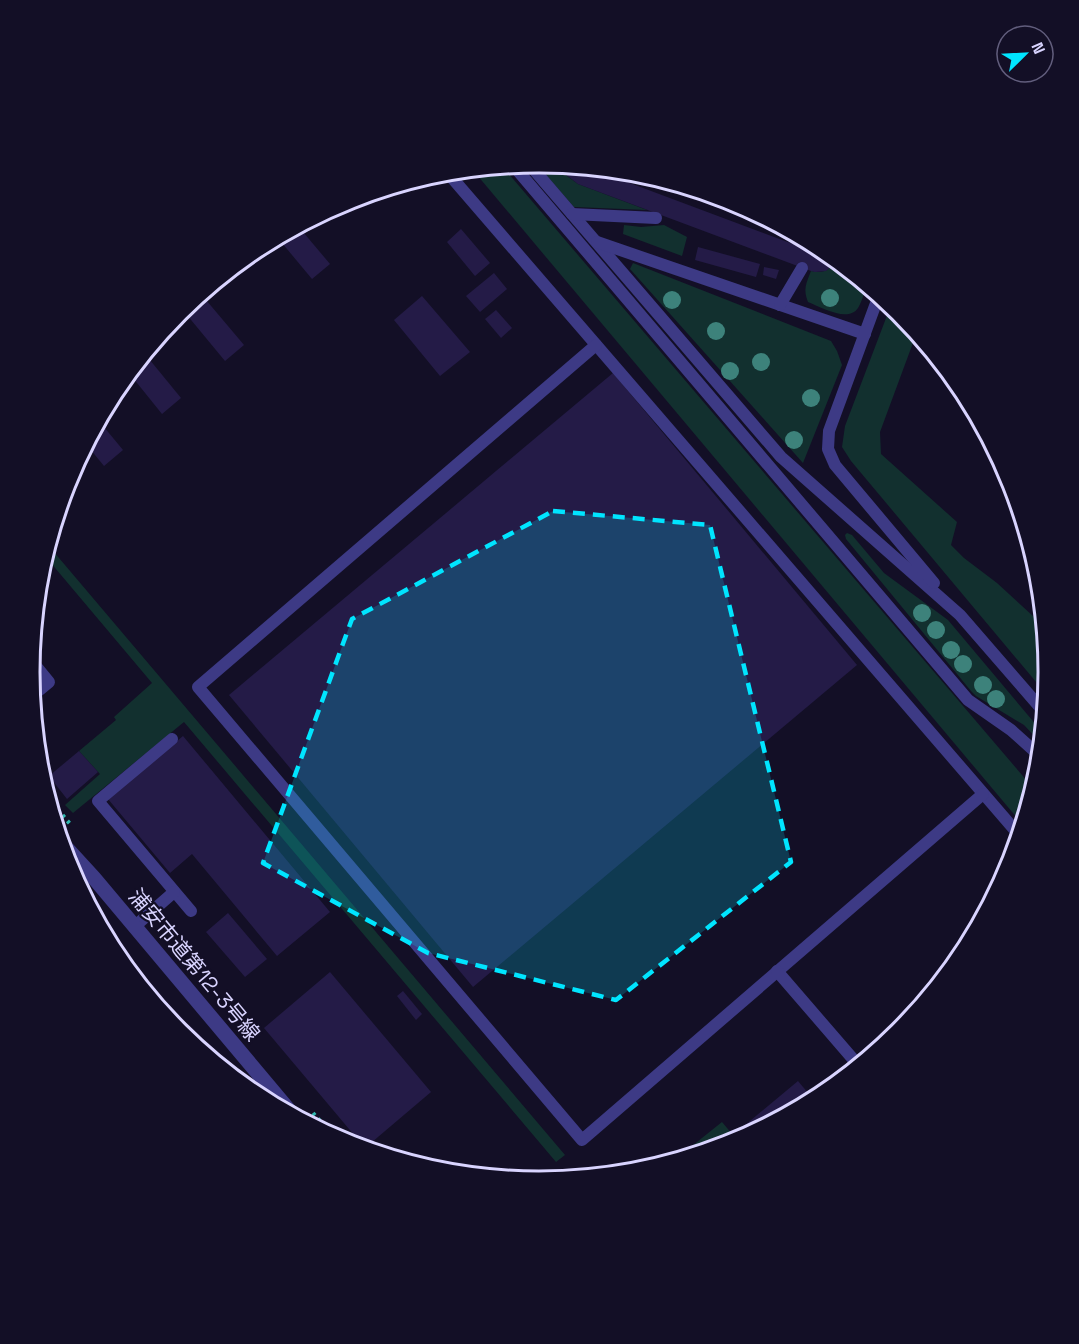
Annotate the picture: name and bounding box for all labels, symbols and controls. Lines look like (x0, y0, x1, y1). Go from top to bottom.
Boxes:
north arrow (995, 24, 1055, 84)
text: N (1026, 39, 1050, 57)
street label: 浦安市道第12-3号線 (123, 883, 266, 1046)

